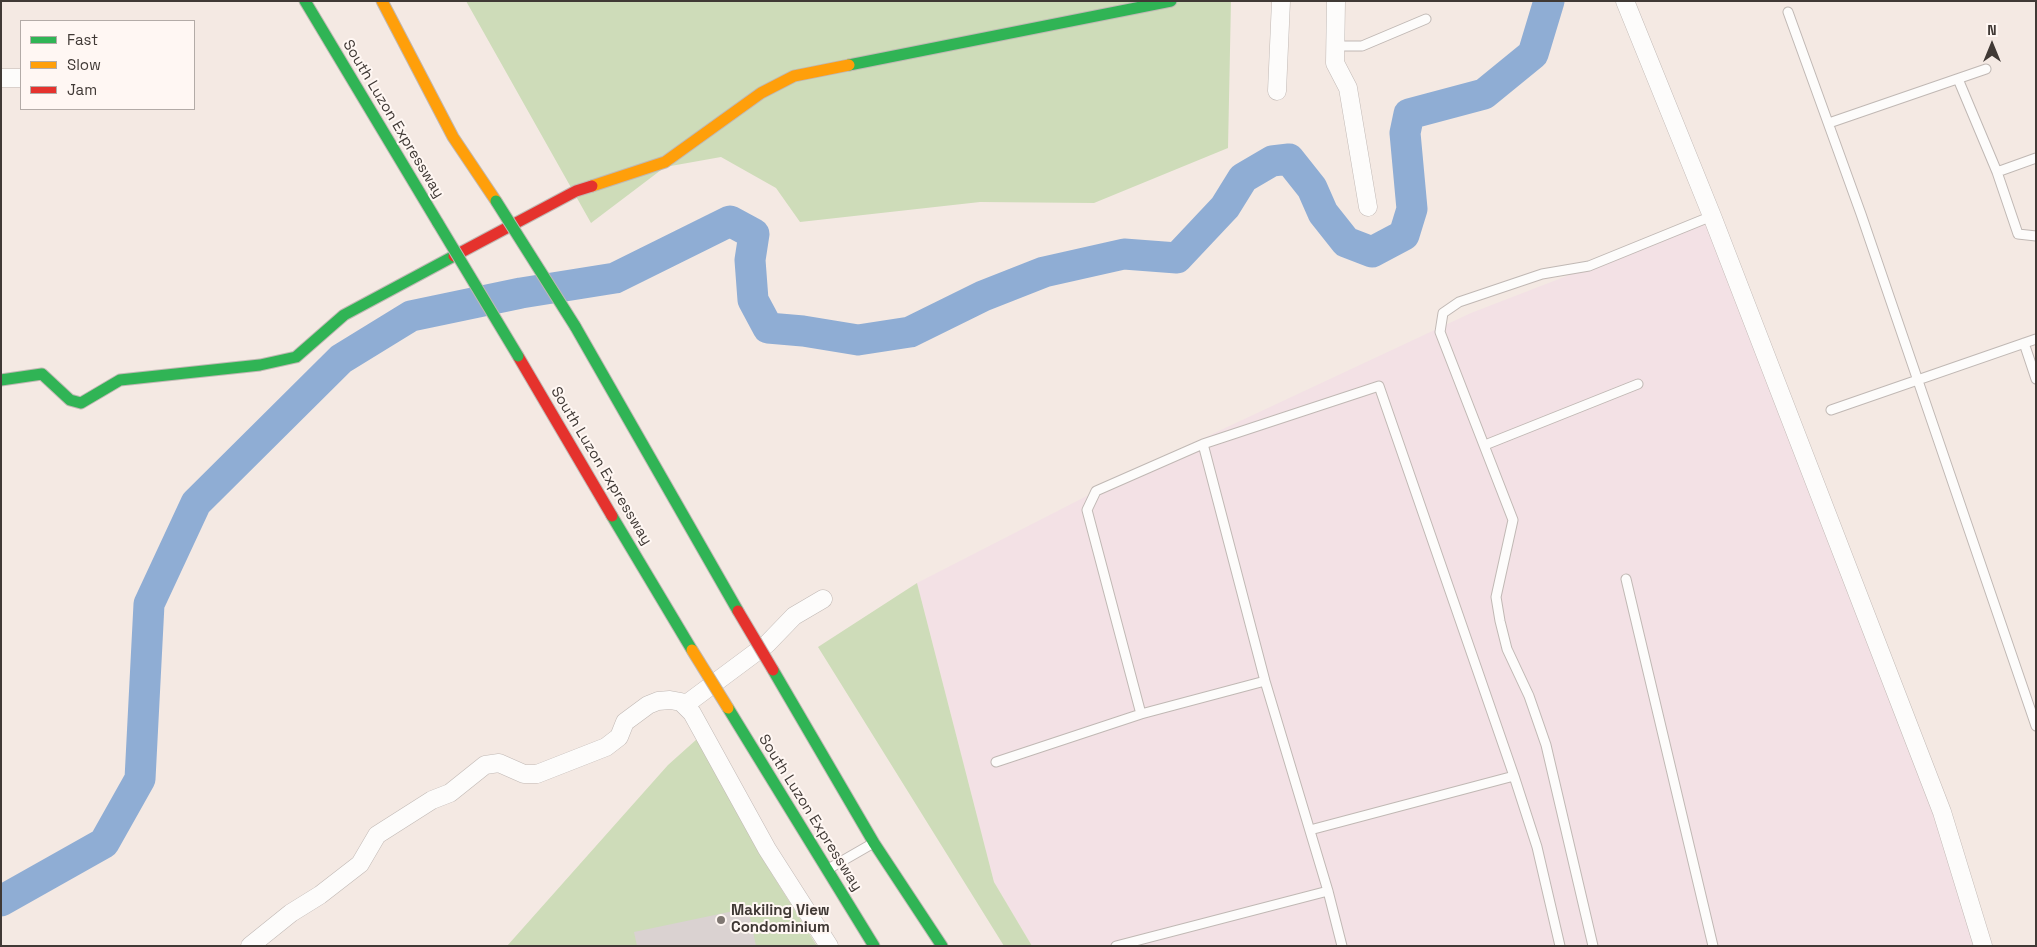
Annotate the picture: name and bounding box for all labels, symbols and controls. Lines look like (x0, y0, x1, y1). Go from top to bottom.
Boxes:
legend (20, 20, 195, 110)
north arrow (1967, 20, 2017, 70)
text: N (1987, 21, 1997, 39)
text: Fast (67, 30, 98, 49)
street label: South Luzon Expressway (339, 37, 447, 201)
text: Slow (67, 55, 101, 74)
text: Jam (67, 80, 97, 99)
street label: South Luzon Expressway (547, 384, 655, 548)
street label: South Luzon Expressway (754, 731, 866, 895)
place label: Makiling View Condominium (731, 902, 830, 937)
marker: Makiling View Condominium (715, 914, 727, 926)

